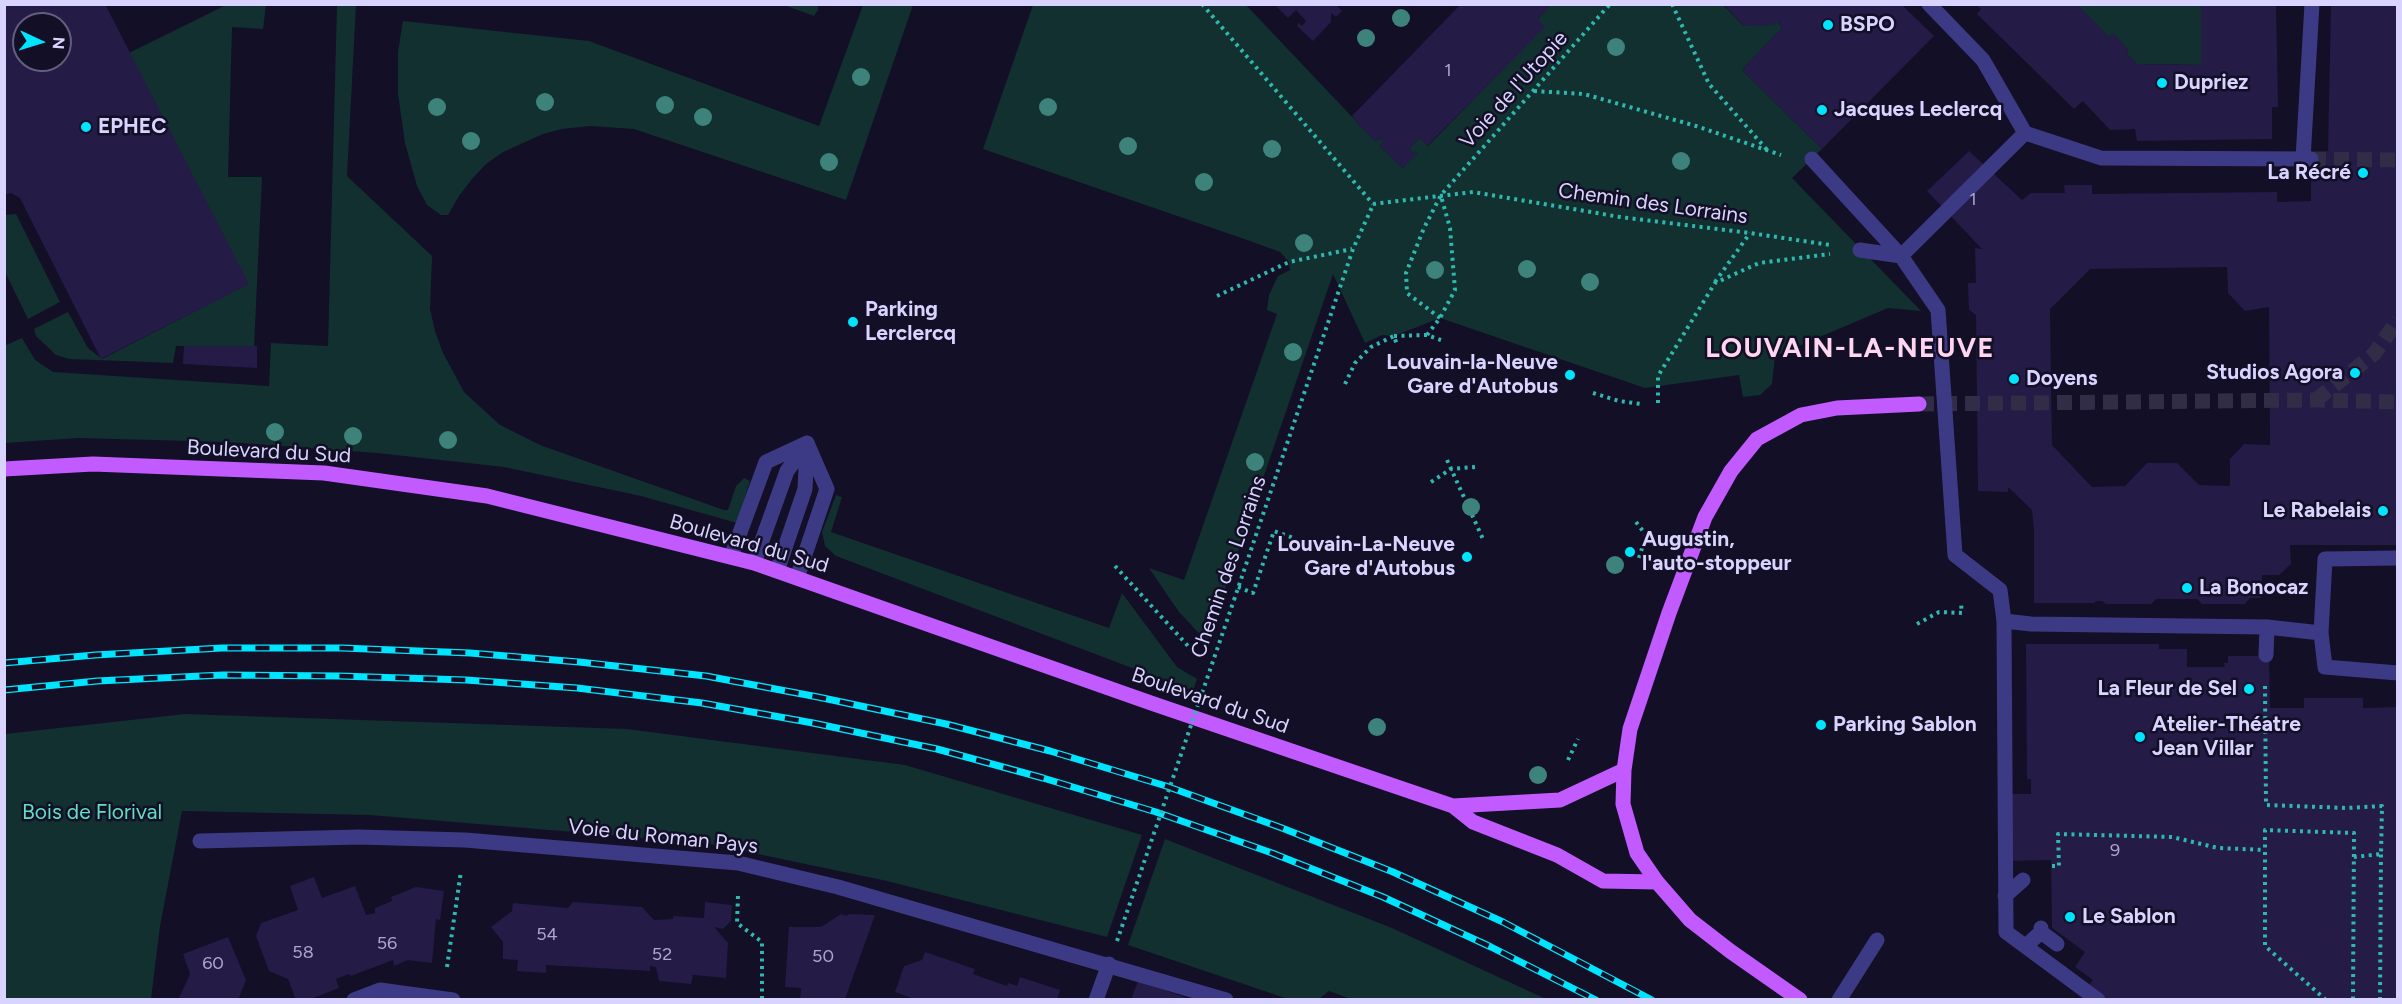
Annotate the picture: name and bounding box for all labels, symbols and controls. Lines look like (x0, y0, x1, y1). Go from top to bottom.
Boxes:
north arrow (12, 12, 72, 72)
place label: BSPO (1840, 12, 1895, 38)
marker: BSPO (1821, 18, 1835, 32)
street label: Voie de l'Utopie (1455, 26, 1573, 154)
text: N (49, 36, 68, 50)
house number: 1 (1444, 60, 1452, 82)
place label: Dupriez (2174, 70, 2248, 96)
marker: Dupriez (2155, 76, 2169, 90)
place label: Jacques Leclercq (1834, 97, 2002, 123)
marker: Jacques Leclercq (1815, 103, 1829, 117)
place label: EPHEC (98, 114, 166, 140)
marker: EPHEC (79, 120, 93, 134)
place label: La Récré (2267, 160, 2351, 186)
marker: La Récré (2356, 166, 2370, 180)
street label: Chemin des Lorrains (1557, 178, 1749, 230)
house number: 1 (1969, 189, 1977, 211)
place label: Parking Lerclercq (865, 297, 956, 347)
marker: Parking Lerclercq (846, 315, 860, 329)
district label: LOUVAIN-LA-NEUVE (1705, 333, 1995, 365)
place label: Louvain-la-Neuve Gare d'Autobus (1386, 350, 1558, 400)
place label: Studios Agora (2206, 360, 2343, 386)
place label: Doyens (2026, 366, 2098, 392)
marker: Studios Agora (2348, 366, 2362, 380)
marker: Louvain-la-Neuve Gare d'Autobus (1563, 368, 1577, 382)
marker: Doyens (2007, 372, 2021, 386)
street label: Boulevard du Sud (186, 435, 352, 469)
street label: Chemin des Lorrains (1186, 473, 1272, 661)
place label: Le Rabelais (2263, 498, 2371, 524)
marker: Le Rabelais (2376, 504, 2390, 518)
street label: Boulevard du Sud (666, 509, 832, 579)
place label: Augustin, l'auto-stoppeur (1642, 527, 1791, 577)
place label: Louvain-La-Neuve Gare d'Autobus (1277, 532, 1455, 582)
marker: Augustin, l'auto-stoppeur (1623, 545, 1637, 559)
marker: Louvain-La-Neuve Gare d'Autobus (1460, 550, 1474, 564)
place label: La Bonocaz (2199, 575, 2308, 601)
marker: La Bonocaz (2180, 581, 2194, 595)
street label: Boulevard du Sud (1128, 662, 1292, 740)
place label: La Fleur de Sel (2098, 676, 2237, 702)
marker: La Fleur de Sel (2242, 682, 2256, 696)
place label: Parking Sablon (1833, 712, 1977, 738)
place label: Atelier-Théatre Jean Villar (2152, 712, 2301, 762)
marker: Parking Sablon (1814, 718, 1828, 732)
marker: Atelier-Théatre Jean Villar (2133, 730, 2147, 744)
park label: Bois de Florival (22, 800, 162, 826)
street label: Voie du Roman Pays (567, 814, 759, 860)
house number: 9 (2110, 840, 2120, 862)
place label: Le Sablon (2082, 904, 2176, 930)
marker: Le Sablon (2063, 910, 2077, 924)
house number: 54 (536, 924, 558, 946)
house number: 56 (377, 933, 397, 955)
house number: 58 (292, 942, 314, 964)
house number: 52 (652, 944, 672, 966)
house number: 50 (812, 946, 834, 968)
house number: 60 (202, 953, 224, 975)

